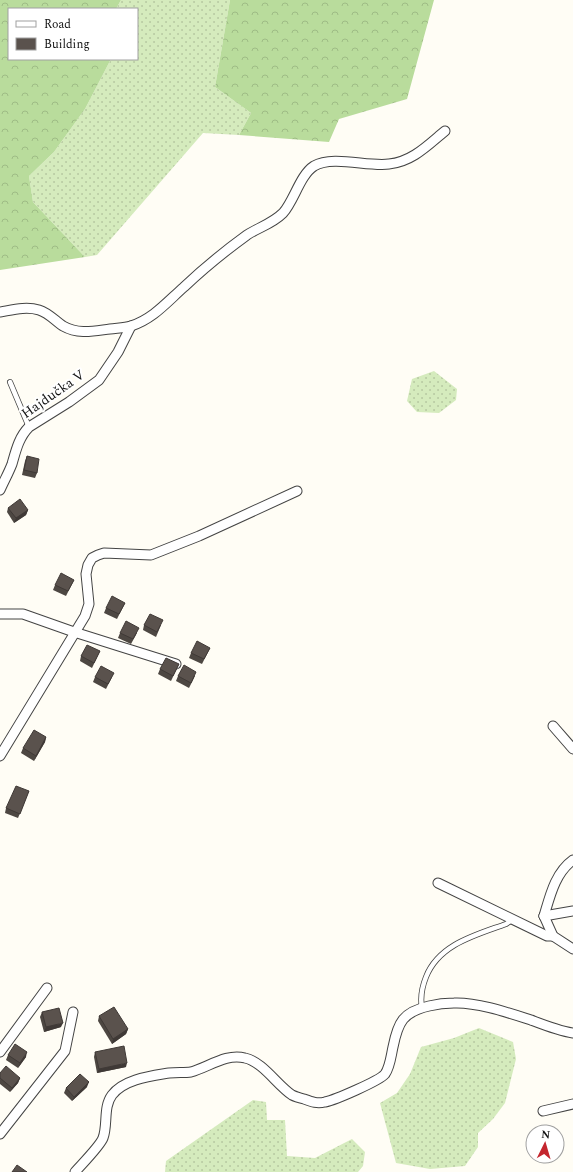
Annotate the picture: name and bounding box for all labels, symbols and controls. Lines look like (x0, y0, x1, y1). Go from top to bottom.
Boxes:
legend (8, 8, 138, 60)
text: Road (44, 15, 71, 34)
text: Building (44, 35, 90, 54)
street label: Hajdučka V (17, 364, 89, 424)
north arrow (525, 1124, 565, 1164)
text: N (541, 1126, 551, 1143)

